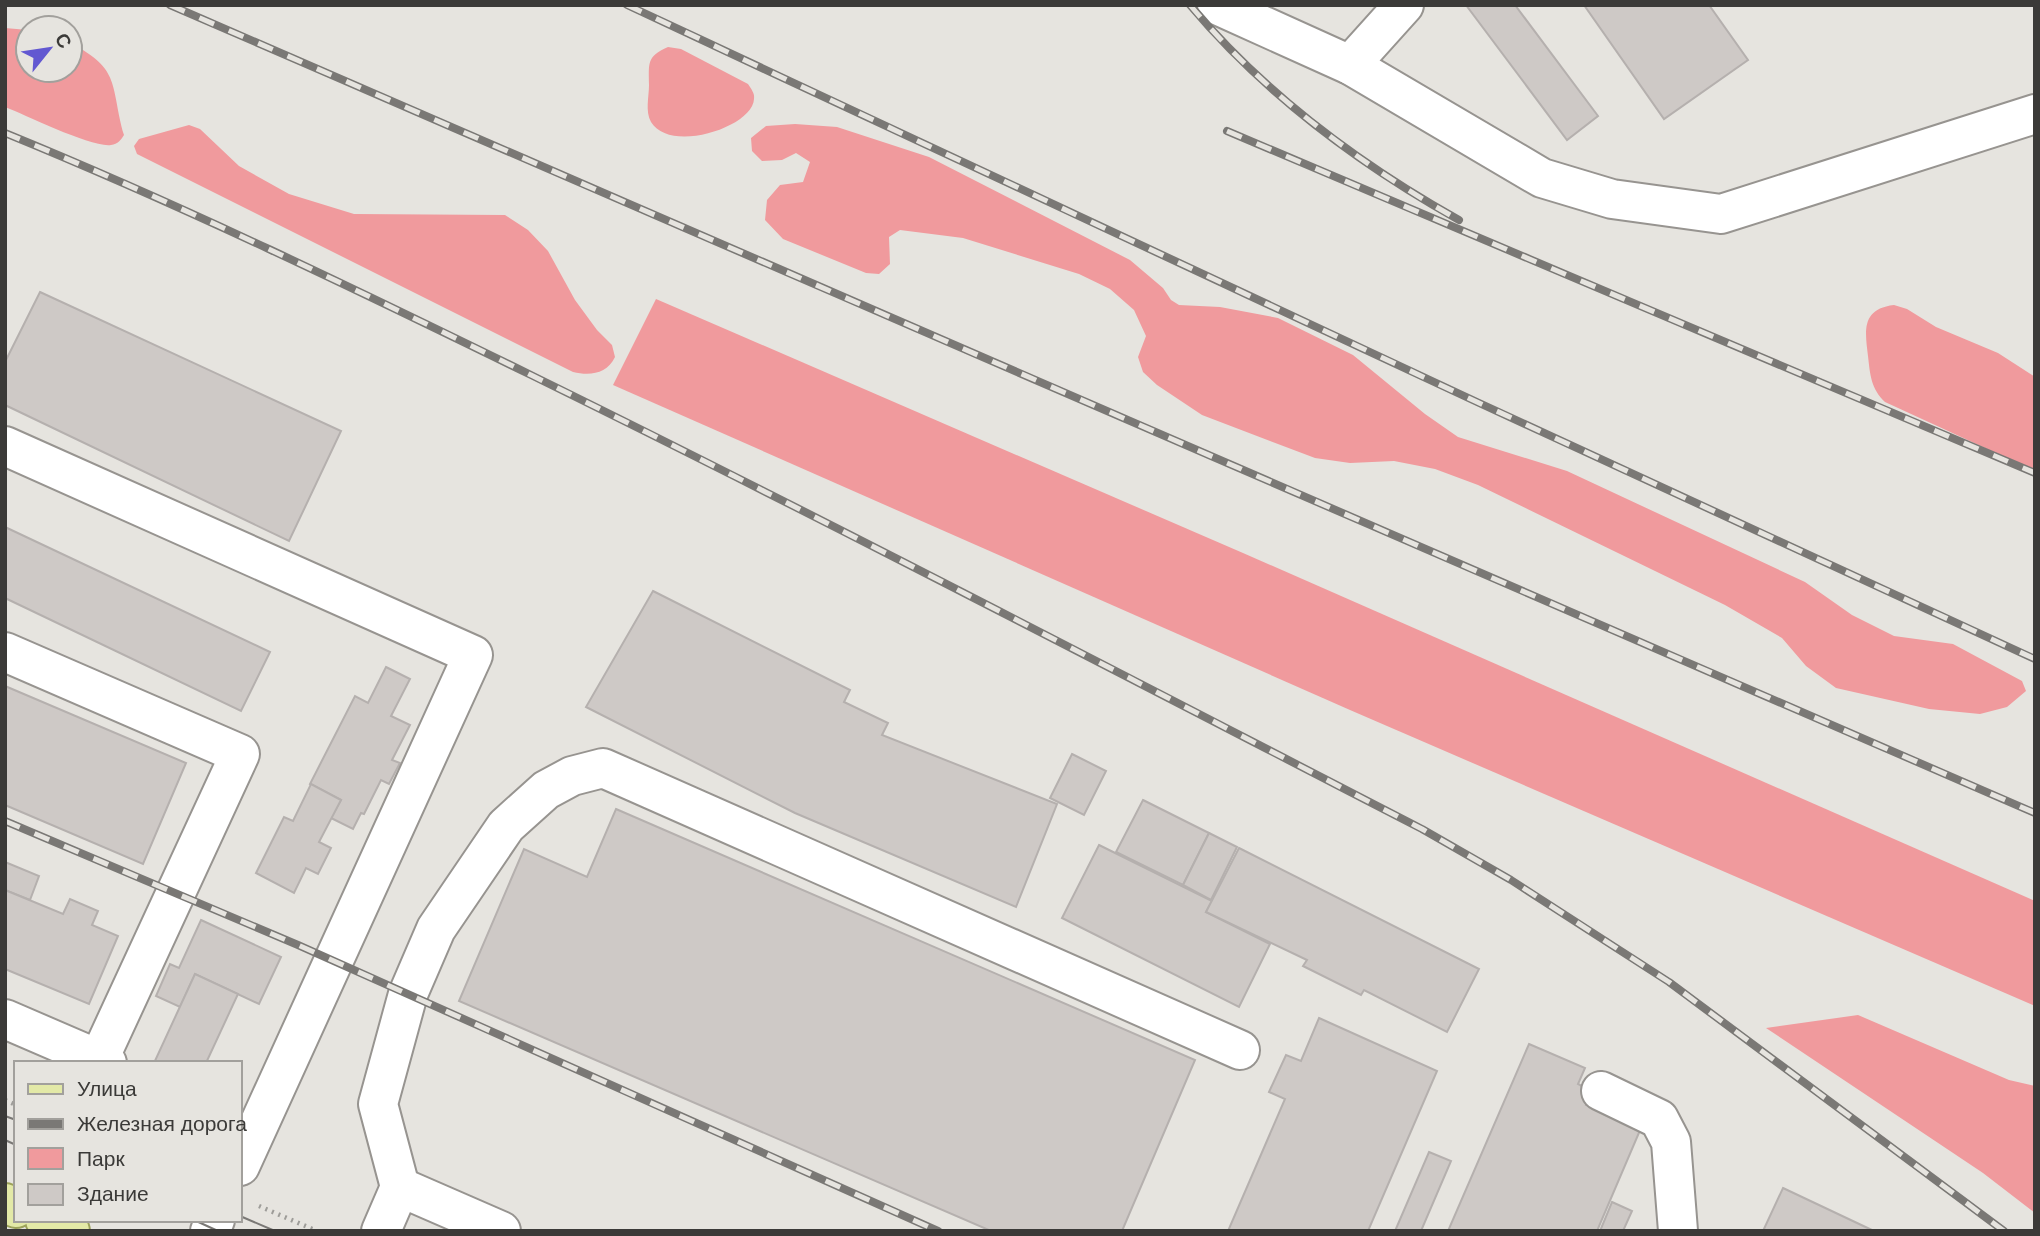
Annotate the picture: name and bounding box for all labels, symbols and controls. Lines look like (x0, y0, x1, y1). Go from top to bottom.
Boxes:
north arrow (14, 14, 84, 84)
text: С (51, 30, 76, 52)
legend (14, 1061, 242, 1222)
text: Улица (77, 1077, 137, 1100)
text: Железная дорога (77, 1112, 247, 1135)
text: Парк (77, 1147, 125, 1170)
text: Здание (77, 1182, 149, 1205)

